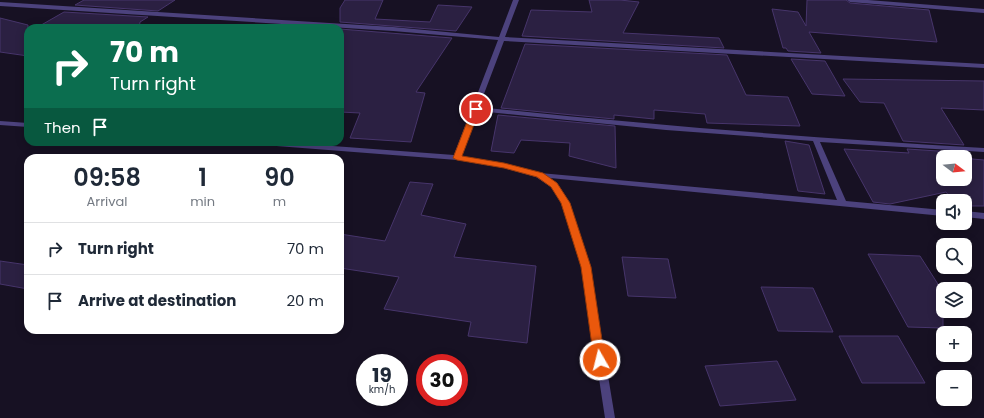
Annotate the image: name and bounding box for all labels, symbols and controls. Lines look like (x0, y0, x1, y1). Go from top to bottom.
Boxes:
text: 70 m (110, 33, 179, 72)
icon: right (44, 40, 96, 92)
text: Turn right (110, 71, 196, 96)
pin (459, 92, 493, 126)
icon: arrive (465, 98, 487, 120)
icon: arrive (89, 116, 111, 138)
text: Then (44, 117, 81, 138)
north arrow (936, 150, 972, 186)
map controls (936, 150, 972, 406)
text: 09:58 (73, 161, 141, 194)
text: 1 (198, 161, 207, 194)
text: 90 (264, 161, 295, 194)
text: Arrival (87, 192, 128, 211)
text: min (190, 192, 215, 211)
text: m (273, 192, 286, 211)
button: sound (936, 194, 972, 230)
icon: right (44, 238, 66, 260)
text: Turn right (78, 238, 154, 259)
text: 70 m (287, 238, 324, 259)
button: search (936, 238, 972, 274)
button: layers (936, 282, 972, 318)
icon: arrive (44, 290, 66, 312)
text: Arrive at destination (78, 290, 236, 311)
text: 20 m (286, 290, 324, 311)
button: + (936, 326, 972, 362)
position arrow (579, 339, 621, 381)
speed limit sign: 30 (416, 354, 468, 406)
text: 19 (372, 361, 392, 389)
button: − (936, 370, 972, 406)
text: km/h (369, 382, 395, 397)

